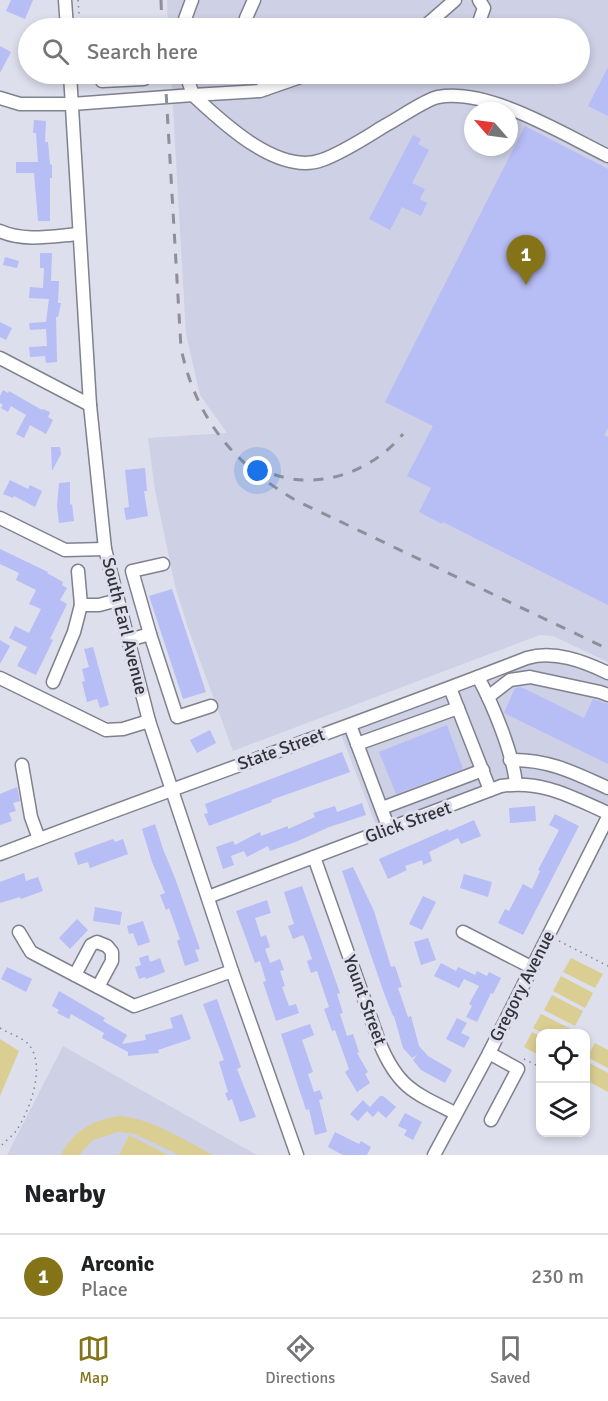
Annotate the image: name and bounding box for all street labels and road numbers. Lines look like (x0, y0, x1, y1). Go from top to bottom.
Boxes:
street label: South Earl Avenue (97, 555, 153, 697)
street label: State Street (234, 723, 328, 775)
street label: Glick Street (362, 796, 454, 848)
street label: Gregory Avenue (485, 927, 559, 1045)
street label: Yount Street (339, 952, 391, 1048)

